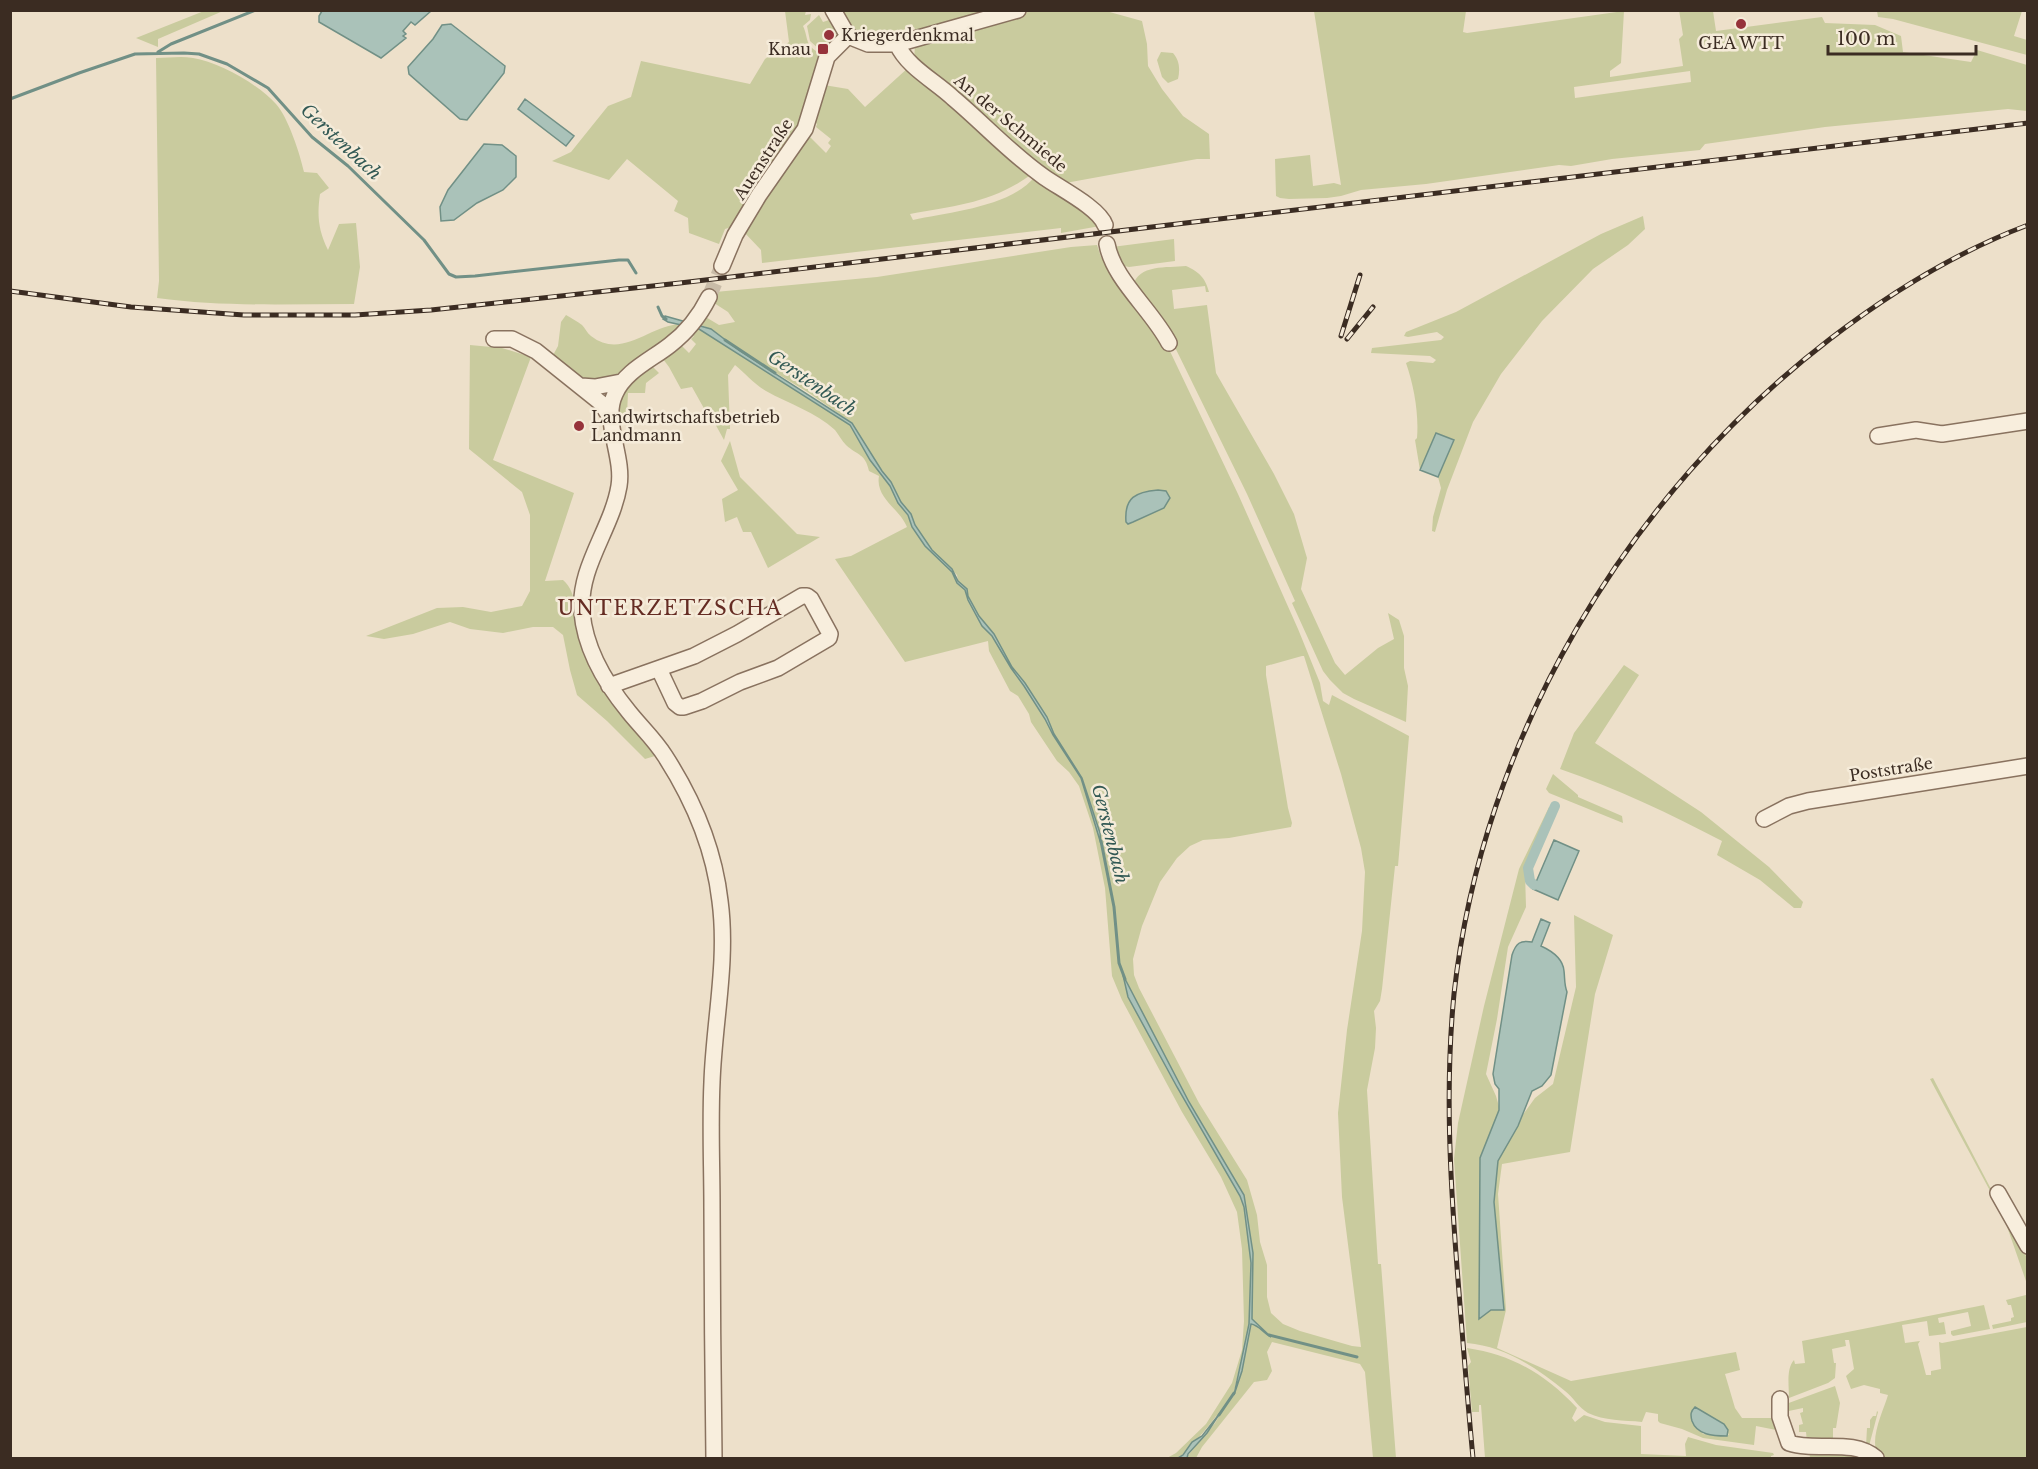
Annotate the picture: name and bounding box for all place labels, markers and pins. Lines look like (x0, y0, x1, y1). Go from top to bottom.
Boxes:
marker: GEA WTT (1734, 17, 1748, 31)
place label: Kriegerdenkmal (841, 25, 974, 45)
marker: Kriegerdenkmal (822, 28, 836, 42)
place label: GEA WTT (1698, 33, 1784, 53)
place label: Knau (768, 39, 811, 59)
marker: Knau (816, 42, 830, 56)
place label: Landwirtschaftsbetrieb Landmann (591, 407, 780, 445)
marker: Landwirtschaftsbetrieb Landmann (572, 419, 586, 433)

